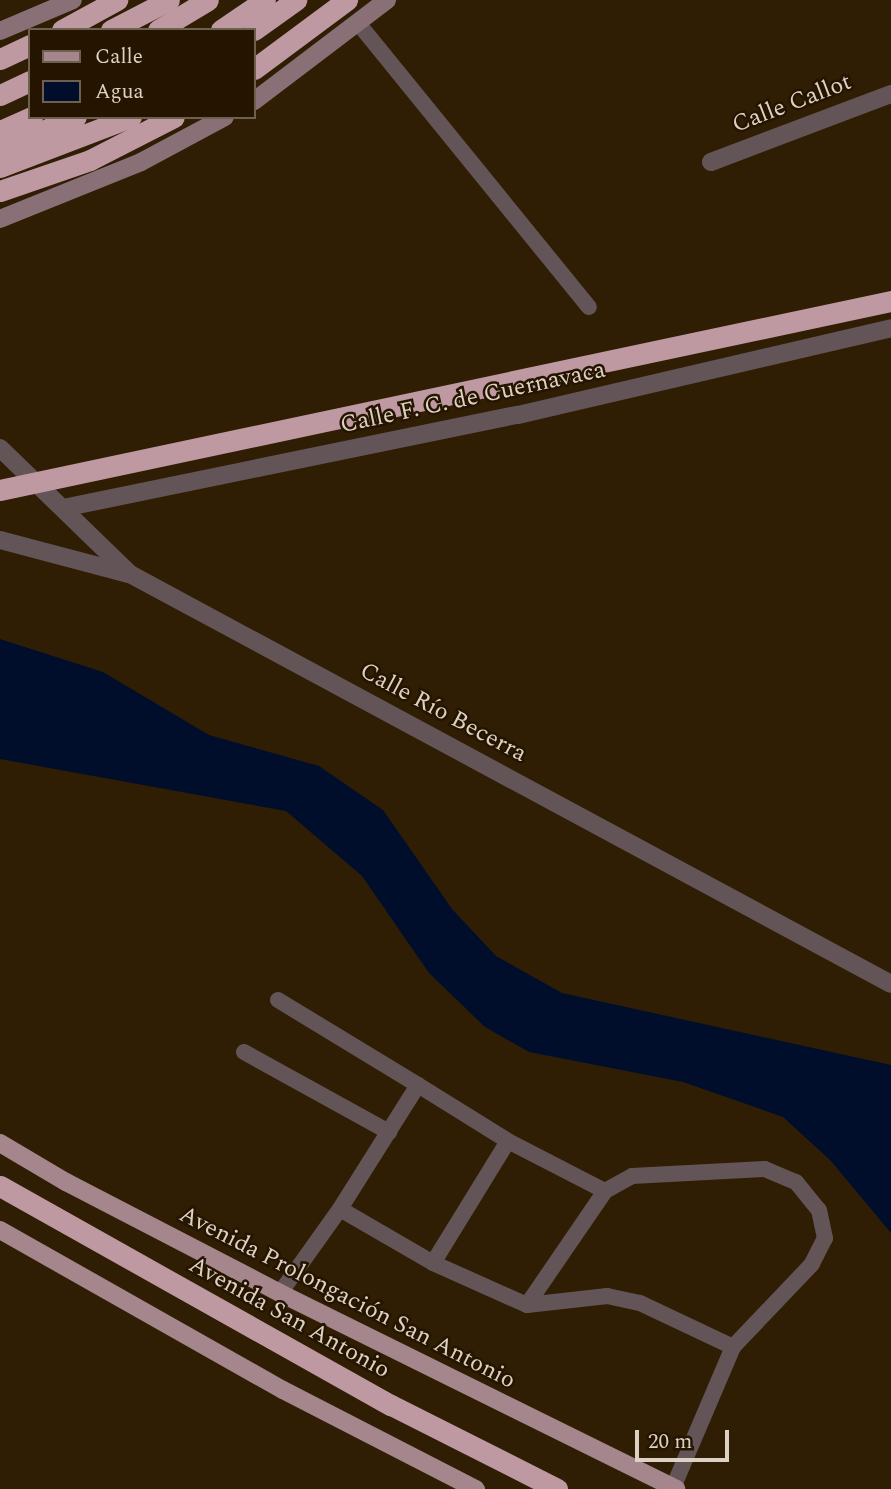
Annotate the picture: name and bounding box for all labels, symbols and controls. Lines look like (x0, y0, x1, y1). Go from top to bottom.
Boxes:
legend (28, 28, 256, 119)
text: Calle (95, 41, 143, 73)
street label: Calle Callot (728, 68, 856, 140)
text: Agua (95, 76, 144, 108)
street label: Calle F. C. de Cuernavaca (338, 356, 608, 440)
street label: Calle Río Becerra (355, 657, 531, 769)
street label: Avenida Prolongación San Antonio (174, 1200, 520, 1396)
street label: Avenida San Antonio (183, 1251, 395, 1385)
scale bar (639, 1416, 734, 1460)
text: 20 m (648, 1426, 692, 1458)

